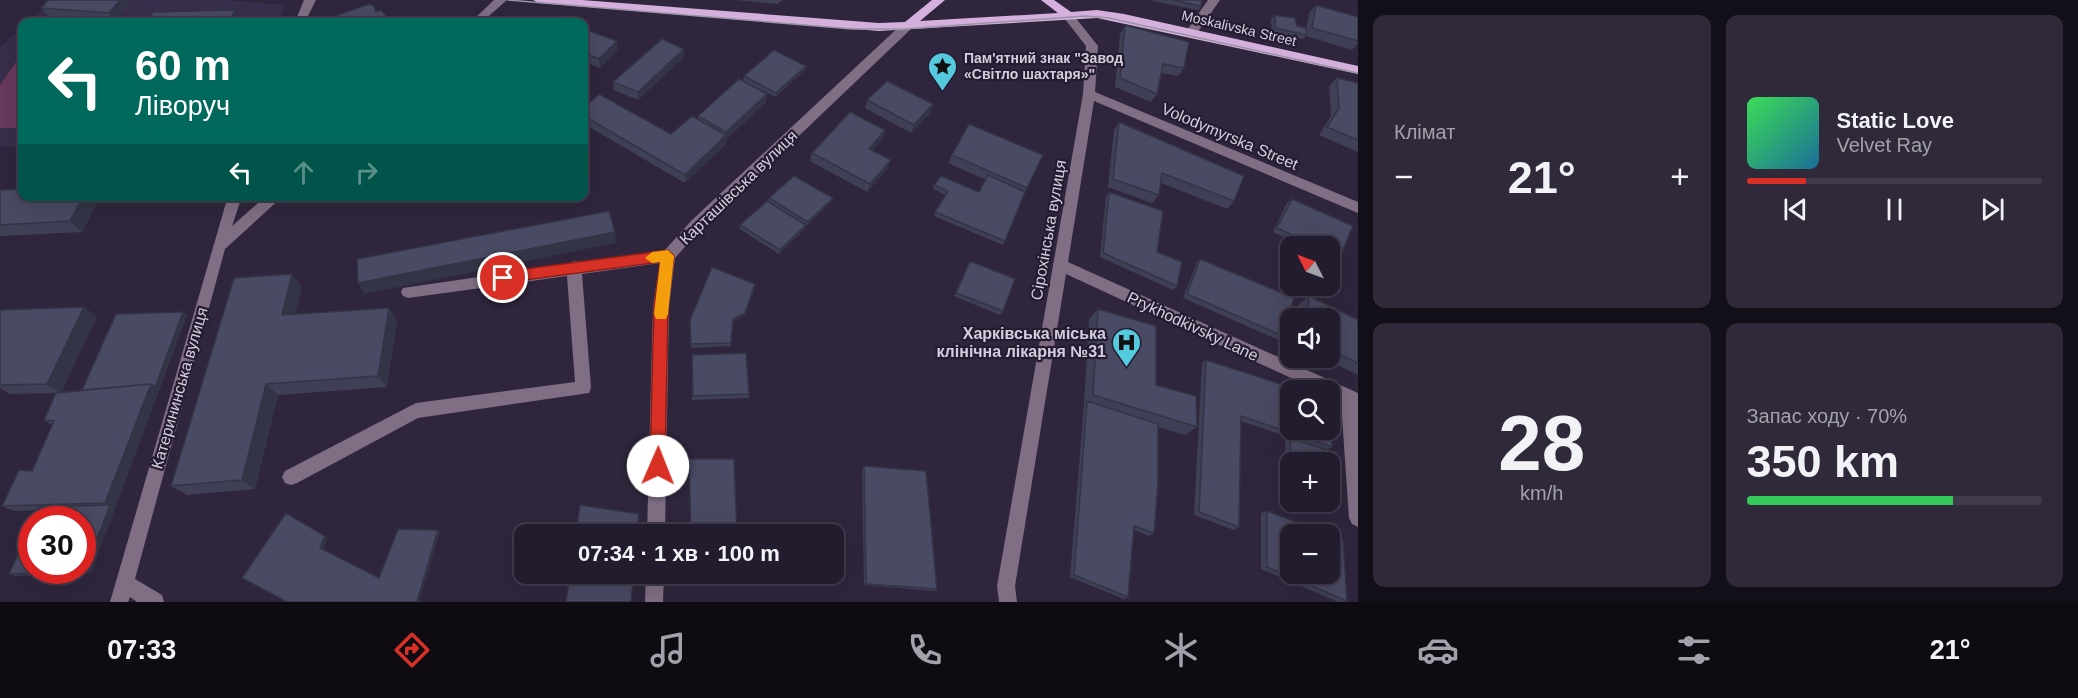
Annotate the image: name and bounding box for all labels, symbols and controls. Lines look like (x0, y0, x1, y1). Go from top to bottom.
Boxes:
street label: Moskalivska Street (1180, 7, 1298, 49)
icon: left (36, 42, 114, 120)
text: 60 m (135, 42, 231, 89)
place icon: Пам'ятний знак "Завод «Світло шахтаря»" (927, 50, 959, 92)
place label: Пам'ятний знак "Завод «Світло шахтаря»" (964, 50, 1123, 82)
text: Ліворуч (135, 91, 230, 121)
street label: Volodymyrska Street (1159, 100, 1301, 173)
text: Static Love (1837, 108, 1954, 133)
text: Клімат (1394, 121, 1455, 143)
street label: Карташівська вулиця (676, 127, 801, 248)
text: Velvet Ray (1837, 134, 1932, 156)
text: 21° (1508, 152, 1576, 203)
icon: left (224, 156, 257, 189)
icon: ahead (287, 156, 320, 189)
icon: right (350, 156, 383, 189)
text: − (1394, 158, 1413, 195)
text: + (1670, 158, 1690, 195)
street label: Сірохінська вулиця (1028, 159, 1069, 302)
icon: previous (1779, 193, 1812, 226)
icon: pause (1878, 193, 1911, 226)
icon: next (1976, 193, 2009, 226)
north arrow (1280, 236, 1340, 296)
map controls (1280, 236, 1340, 584)
pin (477, 252, 528, 303)
icon: arrive (486, 261, 519, 294)
street label: Prykhodkivsky Lane (1125, 289, 1261, 364)
street label: Катерининська вулиця (148, 305, 211, 471)
button: sound (1280, 308, 1340, 368)
place label: Харківська міська клінічна лікарня №31 (936, 325, 1106, 360)
hospital icon: Харківська міська клінічна лікарня №31 (1111, 326, 1143, 368)
button: search (1280, 380, 1340, 440)
text: 28 (1498, 399, 1585, 487)
text: Запас ходу · 70% (1747, 405, 1907, 427)
position arrow (626, 434, 690, 498)
text: 350 km (1747, 436, 1899, 487)
button: + (1280, 452, 1340, 512)
text: km/h (1520, 482, 1563, 504)
speed limit sign: 30 (18, 506, 96, 584)
button: − (1280, 524, 1340, 584)
text: 07:34 · 1 хв · 100 m (578, 541, 780, 566)
icon: directions (391, 629, 433, 671)
icon: music (647, 629, 689, 671)
icon: phone (904, 629, 946, 671)
icon: climate (1160, 629, 1202, 671)
icon: car (1417, 629, 1459, 671)
icon: filters (1673, 629, 1715, 671)
text: 07:33 (107, 635, 176, 665)
text: 21° (1930, 635, 1971, 665)

